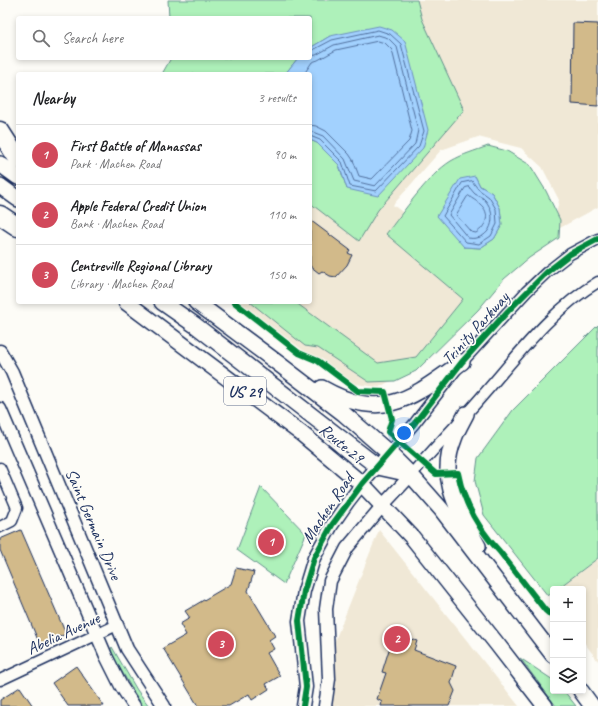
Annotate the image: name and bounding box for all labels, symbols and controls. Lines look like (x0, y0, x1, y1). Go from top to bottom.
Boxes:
search box (16, 16, 312, 60)
icon: search (30, 27, 52, 49)
text: Search here (62, 29, 123, 48)
text: Nearby (32, 88, 75, 109)
text: 3 results (258, 90, 296, 106)
text: First Battle of Manassas (70, 137, 201, 156)
text: 1 (42, 147, 48, 163)
text: 90 m (274, 147, 296, 163)
text: Park · Machen Road (70, 156, 160, 172)
text: Apple Federal Credit Union (70, 197, 206, 216)
text: 2 (42, 207, 48, 223)
text: 110 m (268, 207, 296, 223)
text: Bank · Machen Road (70, 216, 163, 232)
text: Centreville Regional Library (70, 257, 211, 276)
text: 3 (42, 267, 48, 283)
text: 150 m (268, 267, 296, 283)
text: Library · Machen Road (70, 276, 173, 292)
street label: Trinity Parkway (437, 287, 514, 369)
road number: US 29 (224, 377, 266, 405)
street label: Route 29 (315, 419, 369, 469)
your location (394, 423, 414, 443)
street label: Saint Germain Drive (61, 466, 127, 584)
street label: Machen Road (296, 467, 360, 547)
pin: 1 (258, 527, 284, 557)
map controls (550, 586, 586, 694)
button: + (550, 586, 586, 622)
street label: Abelia Avenue (24, 607, 104, 659)
button: − (550, 622, 586, 658)
pin: 2 (384, 624, 410, 654)
pin: 3 (208, 629, 234, 659)
button: layers (550, 658, 586, 694)

